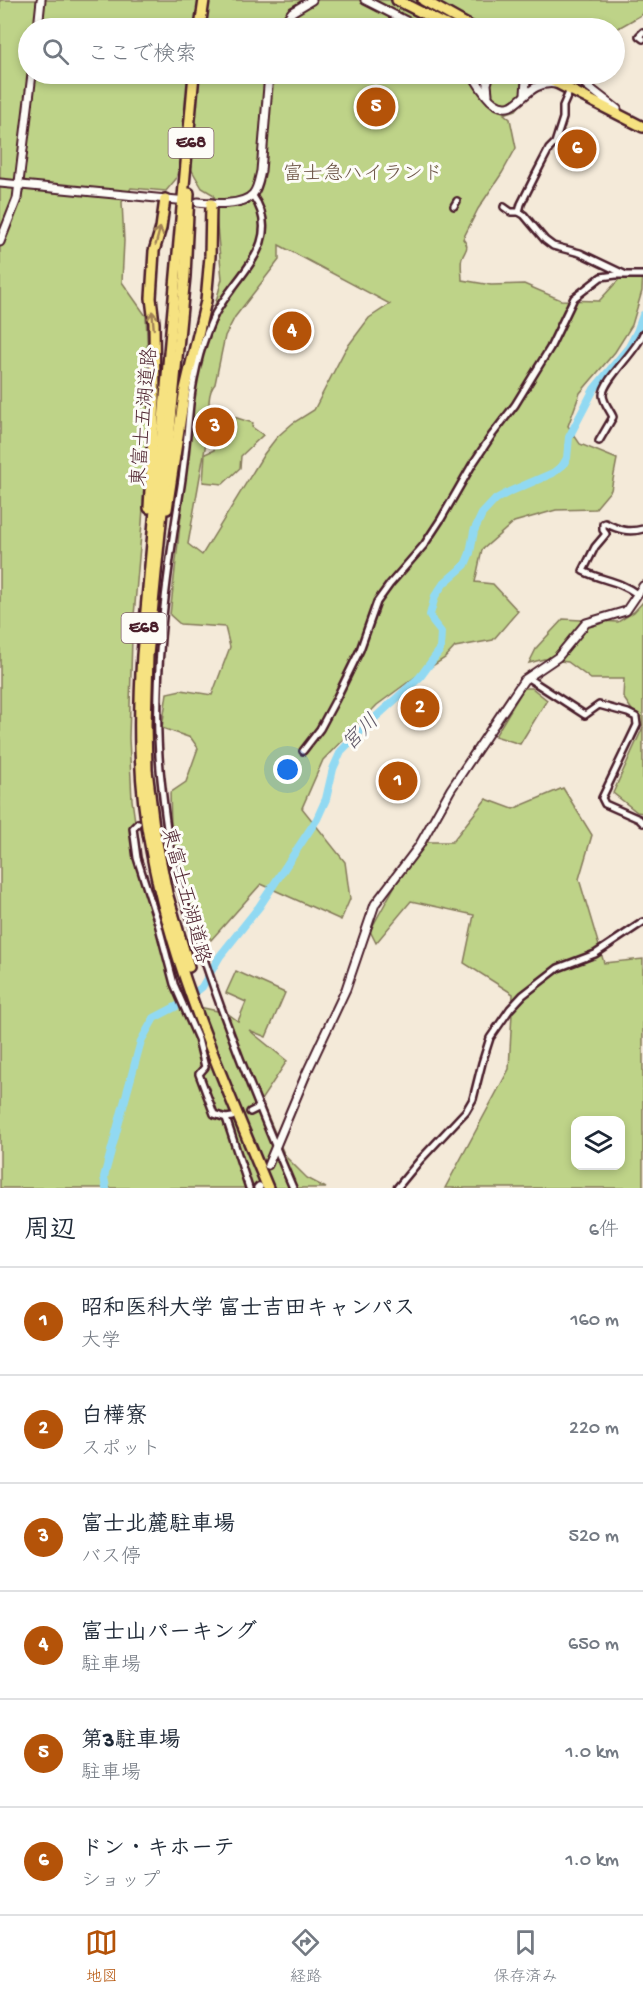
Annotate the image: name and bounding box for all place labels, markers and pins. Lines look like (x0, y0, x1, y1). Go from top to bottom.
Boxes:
pin: 5 (356, 84, 395, 130)
pin: 6 (558, 126, 596, 172)
pin: 4 (272, 308, 312, 354)
pin: 3 (196, 404, 234, 450)
pin: 2 (400, 686, 440, 730)
pin: 1 (378, 758, 418, 804)

